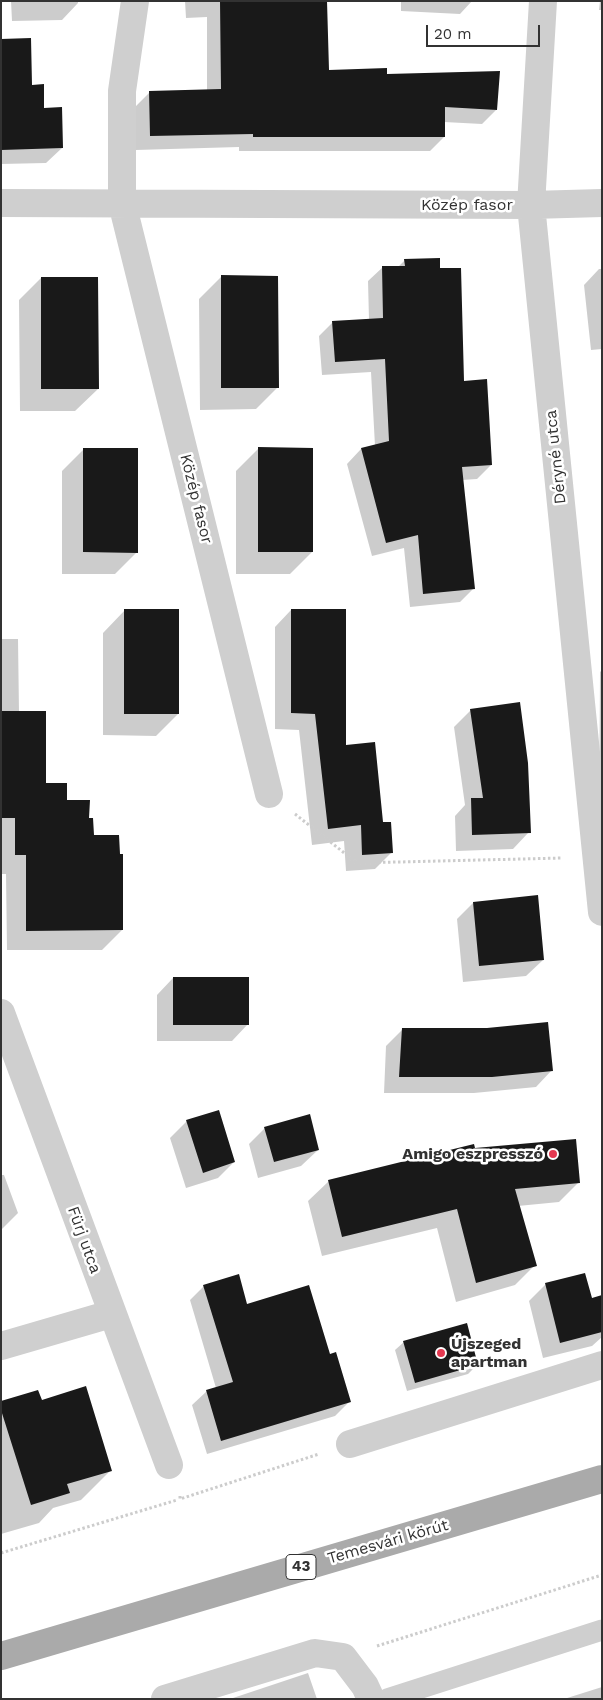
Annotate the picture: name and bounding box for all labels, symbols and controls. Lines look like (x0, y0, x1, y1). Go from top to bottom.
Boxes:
scale bar (428, 15, 542, 47)
text: 20 m (434, 25, 472, 43)
street label: Közép fasor (421, 195, 513, 215)
street label: Déryné utca (542, 409, 570, 505)
street label: Közép fasor (176, 452, 216, 546)
place label: Amigo eszpresszó (402, 1144, 543, 1164)
marker: Amigo eszpresszó (547, 1148, 559, 1160)
street label: Fürj utca (63, 1204, 105, 1276)
place label: Újszeged apartman (451, 1334, 527, 1372)
marker: Újszeged apartman (435, 1347, 447, 1359)
street label: Temesvári körút (325, 1516, 451, 1568)
road number: 43 (286, 1554, 316, 1580)

